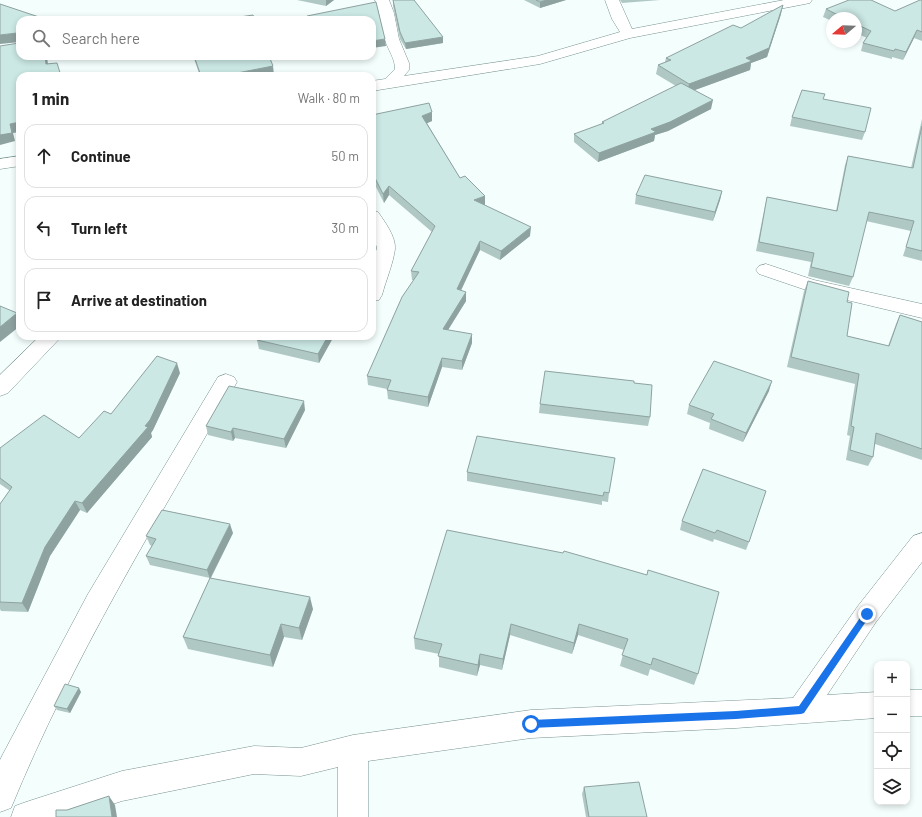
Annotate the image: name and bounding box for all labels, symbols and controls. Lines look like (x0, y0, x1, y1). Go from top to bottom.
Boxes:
north arrow (826, 12, 862, 48)
search box (16, 16, 376, 60)
icon: search (30, 27, 52, 49)
text: Search here (62, 29, 140, 47)
text: 1 min (32, 88, 69, 108)
text: Walk · 80 m (298, 90, 360, 106)
icon: ahead (33, 145, 55, 167)
text: Continue (71, 147, 131, 165)
text: 50 m (332, 148, 359, 164)
icon: left (33, 217, 55, 239)
text: Turn left (71, 219, 127, 237)
text: 30 m (332, 220, 359, 236)
icon: arrive (33, 289, 55, 311)
text: Arrive at destination (71, 291, 207, 309)
route end (858, 605, 876, 623)
map controls (874, 661, 910, 805)
button: + (874, 661, 910, 697)
button: − (874, 697, 910, 733)
route start (522, 715, 540, 733)
button: locate (874, 733, 910, 769)
button: layers (874, 769, 910, 805)

